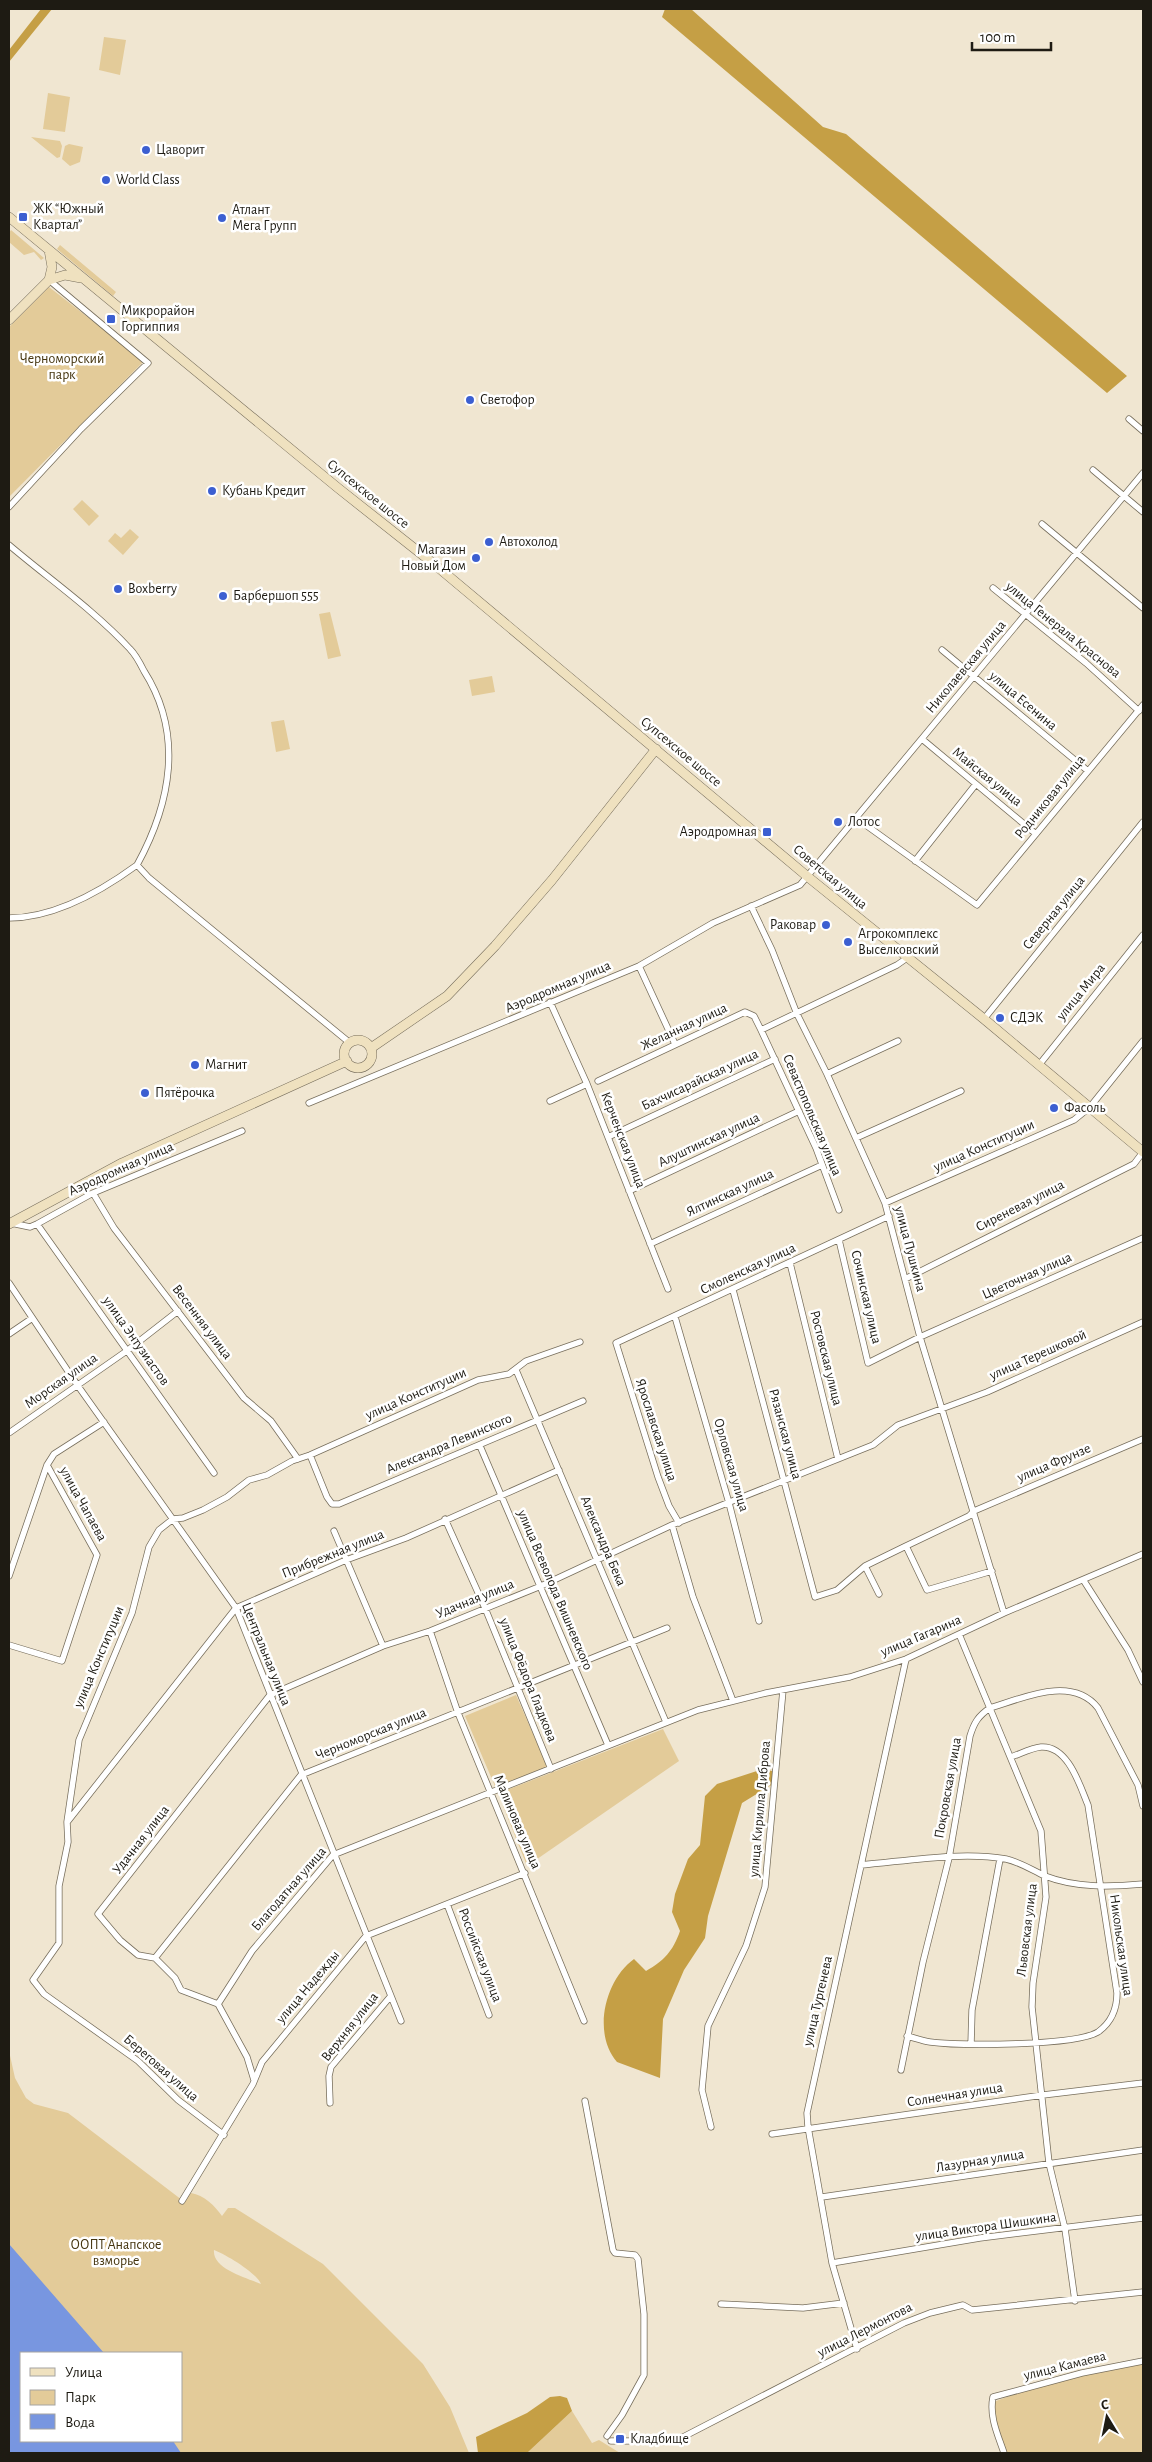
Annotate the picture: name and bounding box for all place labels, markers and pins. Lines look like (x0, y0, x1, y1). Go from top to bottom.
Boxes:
place label: Цаворит (156, 143, 205, 157)
marker: Цаворит (140, 144, 152, 156)
place label: World Class (116, 173, 180, 187)
marker: World Class (100, 174, 112, 186)
place label: ЖК “Южный Квартал” (33, 202, 104, 232)
place label: Атлант Мега Групп (232, 203, 297, 233)
marker: ЖК “Южный Квартал” (17, 211, 29, 223)
marker: Атлант Мега Групп (216, 212, 228, 224)
place label: Микрорайон Горгиппия (121, 304, 195, 334)
marker: Микрорайон Горгиппия (105, 313, 117, 325)
place label: Светофор (480, 393, 535, 407)
marker: Светофор (464, 394, 476, 406)
place label: Кубань Кредит (222, 484, 306, 498)
marker: Кубань Кредит (206, 485, 218, 497)
place label: Автохолод (499, 535, 558, 549)
marker: Автохолод (483, 536, 495, 548)
place label: Магазин Новый Дом (401, 543, 466, 573)
marker: Магазин Новый Дом (470, 552, 482, 564)
place label: Boxberry (128, 582, 177, 596)
marker: Boxberry (112, 583, 124, 595)
place label: Барбершоп 555 (233, 589, 319, 603)
marker: Барбершоп 555 (217, 590, 229, 602)
place label: Лотос (848, 815, 880, 829)
marker: Лотос (832, 816, 844, 828)
place label: Аэродромная (679, 825, 757, 839)
marker: Аэродромная (761, 826, 773, 838)
place label: Раковар (770, 918, 816, 932)
marker: Раковар (820, 919, 832, 931)
place label: Агрокомплекс Выселковский (858, 927, 939, 957)
marker: Агрокомплекс Выселковский (842, 936, 854, 948)
place label: СДЭК (1010, 1011, 1043, 1025)
marker: СДЭК (994, 1012, 1006, 1024)
place label: Магнит (205, 1058, 248, 1072)
marker: Магнит (189, 1059, 201, 1071)
place label: Пятёрочка (155, 1086, 215, 1100)
marker: Пятёрочка (139, 1087, 151, 1099)
place label: Фасоль (1064, 1101, 1106, 1115)
marker: Фасоль (1048, 1102, 1060, 1114)
place label: Кладбище (630, 2432, 689, 2446)
marker: Кладбище (614, 2433, 626, 2445)

